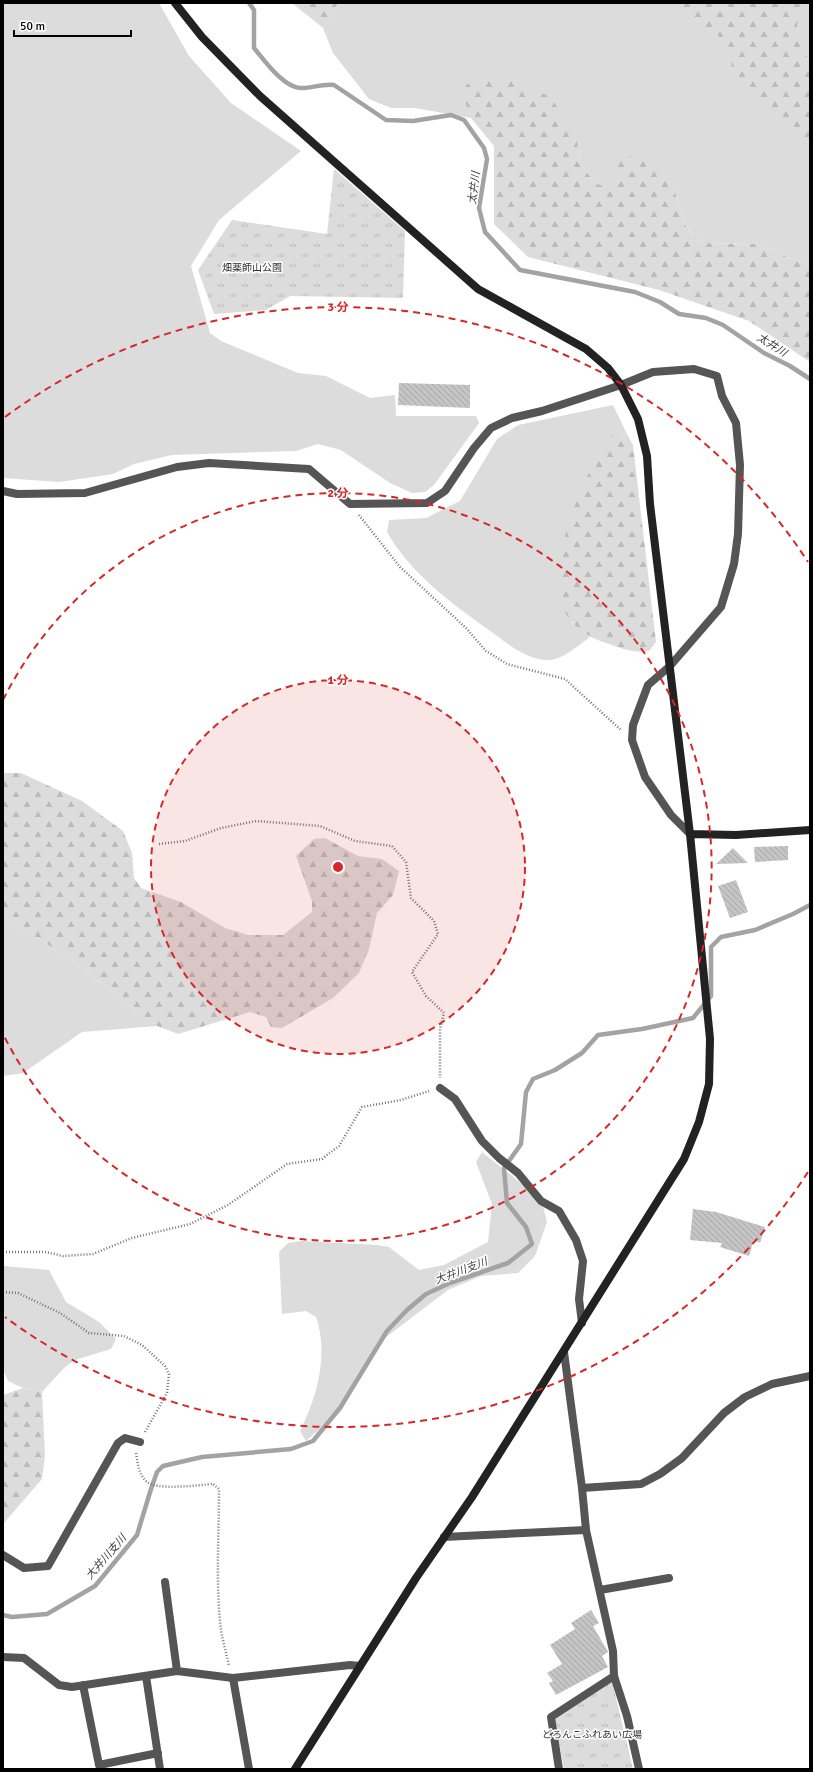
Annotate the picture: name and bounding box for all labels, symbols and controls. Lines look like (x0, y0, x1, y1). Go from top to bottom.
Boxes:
scale bar (14, 12, 131, 38)
text: 50 m (20, 19, 45, 34)
water label: 太井川 (466, 170, 483, 205)
park label: 畑薬師山公園 (222, 262, 282, 274)
text: 3 分 (327, 300, 349, 315)
water label: 太井川 (755, 331, 790, 360)
text: 2 分 (327, 486, 349, 501)
text: 1 分 (327, 673, 349, 688)
centre of rings (331, 860, 345, 874)
water label: 大井川支川 (433, 1255, 490, 1287)
water label: 大井川支川 (83, 1531, 130, 1582)
park label: どろんこふれあい広場 (542, 1729, 642, 1741)

